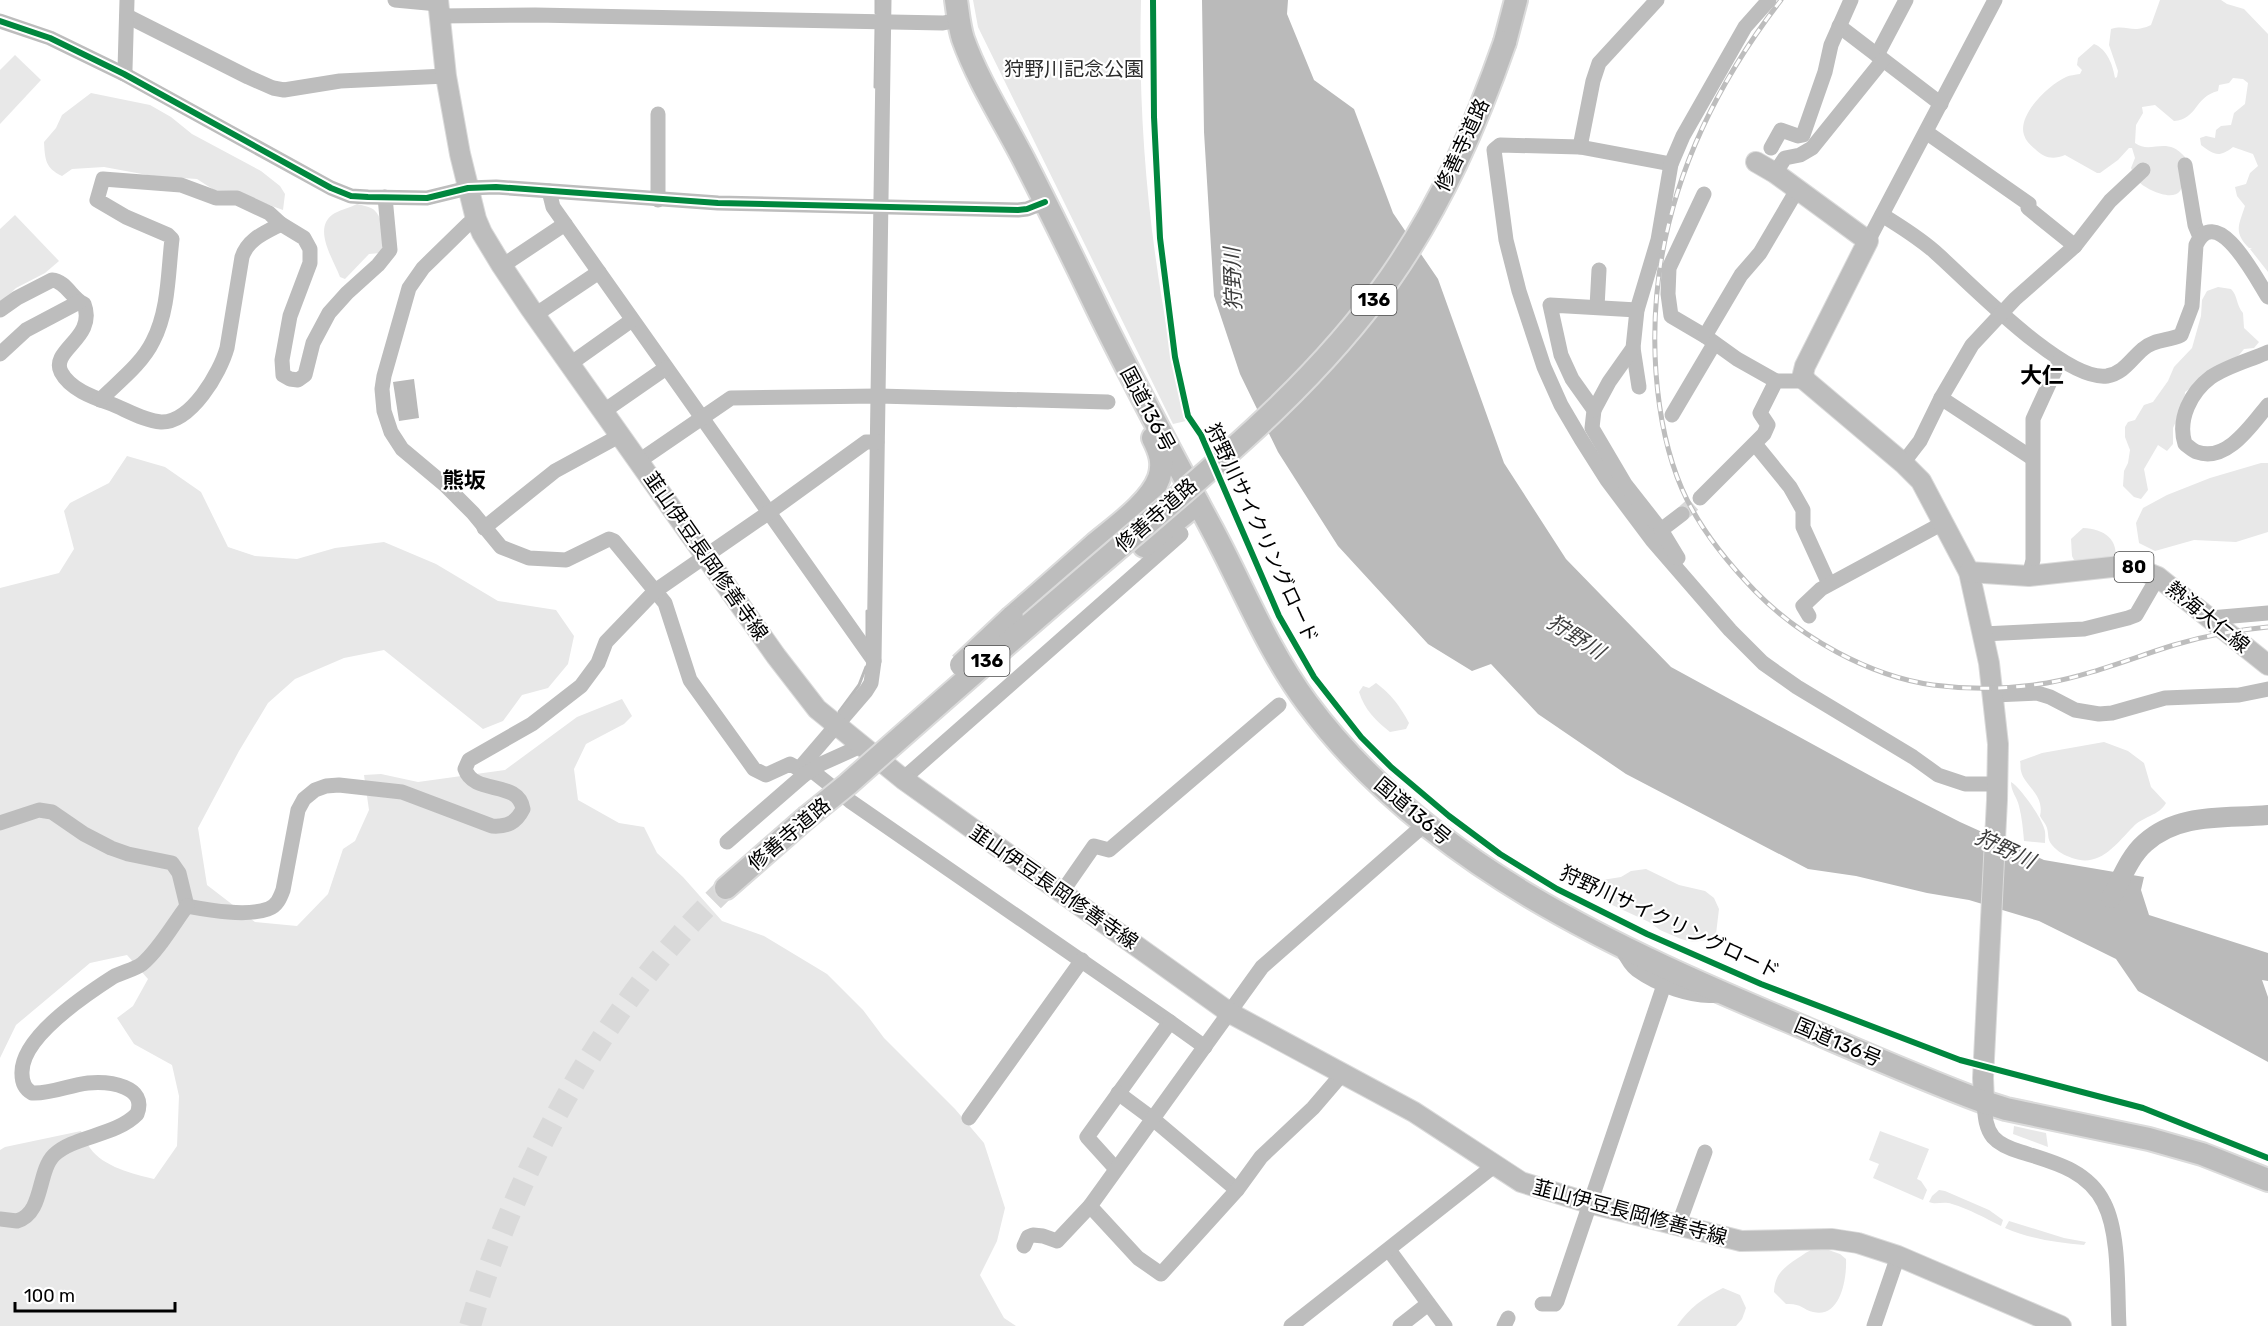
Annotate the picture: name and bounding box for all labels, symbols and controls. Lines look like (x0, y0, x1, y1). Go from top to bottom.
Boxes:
park label: 狩野川記念公園 (1004, 57, 1144, 81)
street label: 修善寺道路 (1430, 95, 1494, 195)
water label: 狩野川 (1219, 245, 1246, 311)
road number: 136 (1352, 285, 1396, 315)
street label: 国道136号 (1116, 362, 1180, 456)
district label: 大仁 (2020, 362, 2064, 389)
street label: 狩野川サイクリングロード (1200, 419, 1324, 647)
district label: 熊坂 (442, 467, 486, 494)
street label: 韮山伊豆長岡修善寺線 (639, 467, 773, 645)
street label: 修善寺道路 (1110, 473, 1202, 557)
road number: 80 (2114, 552, 2154, 582)
street label: 熱海大仁線 (2162, 576, 2254, 658)
water label: 狩野川 (1543, 609, 1611, 665)
road number: 136 (964, 646, 1010, 676)
street label: 国道136号 (1370, 772, 1456, 850)
street label: 修善寺道路 (743, 793, 835, 875)
street label: 韮山伊豆長岡修善寺線 (965, 820, 1143, 954)
water label: 狩野川 (1971, 824, 2041, 874)
street label: 狩野川サイクリングロード (1556, 860, 1784, 984)
street label: 国道136号 (1791, 1013, 1885, 1071)
street label: 韮山伊豆長岡修善寺線 (1530, 1175, 1730, 1249)
scale bar (15, 1275, 176, 1313)
text: 100 m (24, 1285, 75, 1307)

